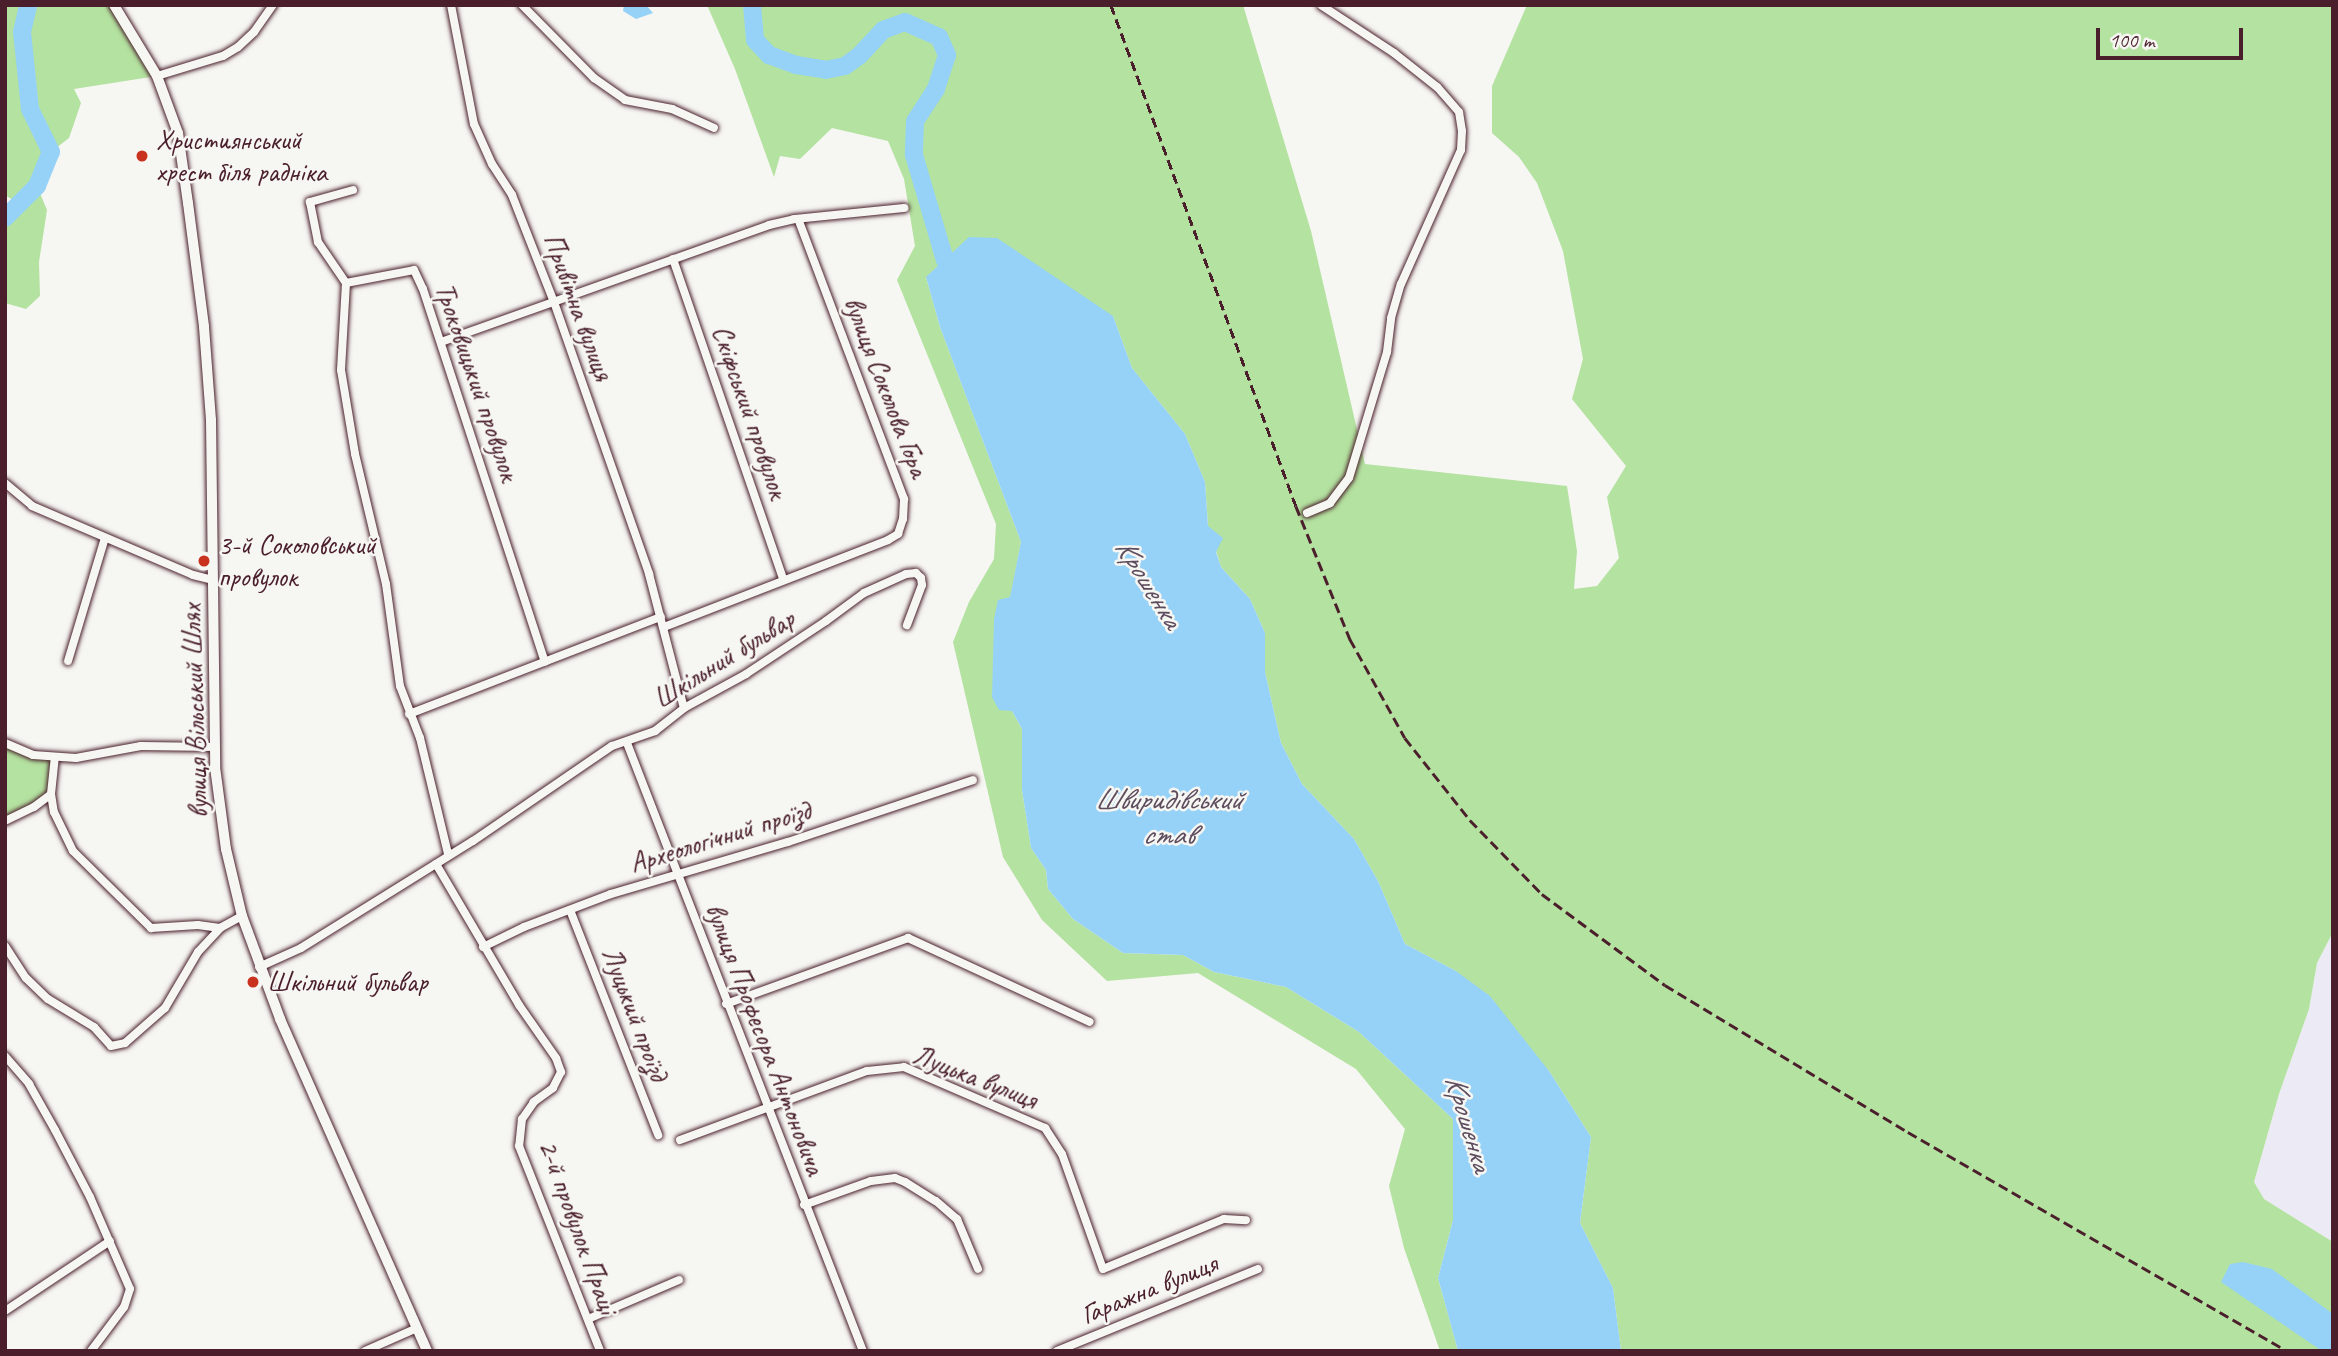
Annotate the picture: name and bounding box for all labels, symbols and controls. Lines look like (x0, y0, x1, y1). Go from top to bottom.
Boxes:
scale bar (2100, 14, 2247, 58)
text: 100 m (2109, 27, 2154, 53)
place label: Християнський хрест біля радніка (156, 123, 329, 189)
marker: Християнський хрест біля радніка (134, 148, 150, 164)
street label: Привітна вулиця (536, 229, 620, 385)
street label: Троковицький провулок (427, 279, 527, 485)
street label: вулиця Соколова Гора (836, 292, 936, 482)
street label: Скіфський провулок (705, 321, 795, 503)
place label: 3-й Соколовський провулок (218, 528, 376, 594)
water label: Крошенка (1108, 532, 1190, 634)
marker: 3-й Соколовський провулок (196, 553, 212, 569)
street label: Шкільний бульвар (647, 602, 801, 716)
street label: вулиця Вільський Шлях (174, 603, 216, 819)
water label: Швиридівський став (1095, 781, 1241, 852)
street label: Археологічний проїзд (626, 794, 814, 880)
street label: вулиця Професора Антоновича (697, 897, 833, 1181)
street label: Луцький проїзд (594, 943, 676, 1085)
place label: Шкільний бульвар (267, 965, 428, 999)
marker: Шкільний бульвар (245, 974, 261, 990)
street label: Луцька вулиця (907, 1037, 1043, 1117)
water label: Крошенка (1437, 1070, 1501, 1176)
street label: 2-й провулок Праці (531, 1136, 625, 1318)
street label: Гаражна вулиця (1076, 1246, 1222, 1332)

